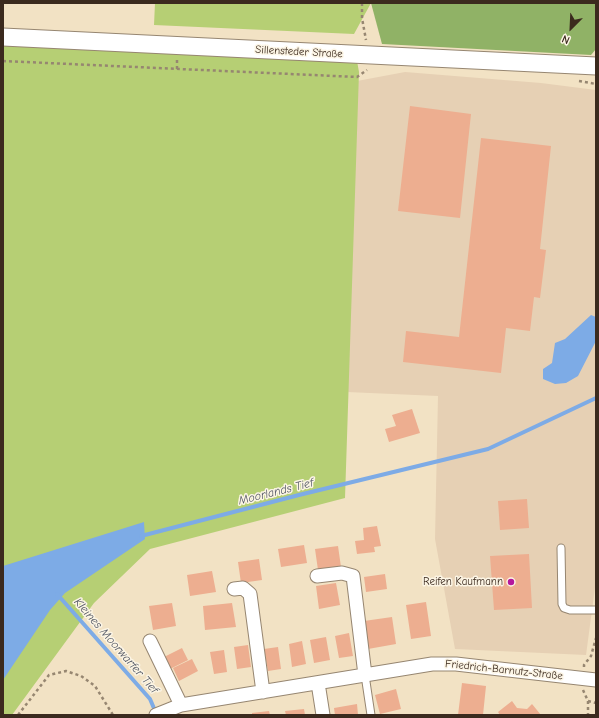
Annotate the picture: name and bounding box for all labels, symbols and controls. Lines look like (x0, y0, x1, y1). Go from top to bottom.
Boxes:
north arrow (551, 8, 591, 48)
text: N (560, 32, 572, 47)
street label: Sillensteder Straße (255, 43, 343, 61)
water label: Moorlands Tief (237, 476, 315, 508)
place label: Reifen Kaufmann (423, 575, 503, 589)
marker: Reifen Kaufmann (506, 577, 516, 587)
water label: Kleines Moorwarfer Tief (71, 595, 161, 697)
street label: Friedrich-Barnutz-Straße (444, 657, 564, 683)

